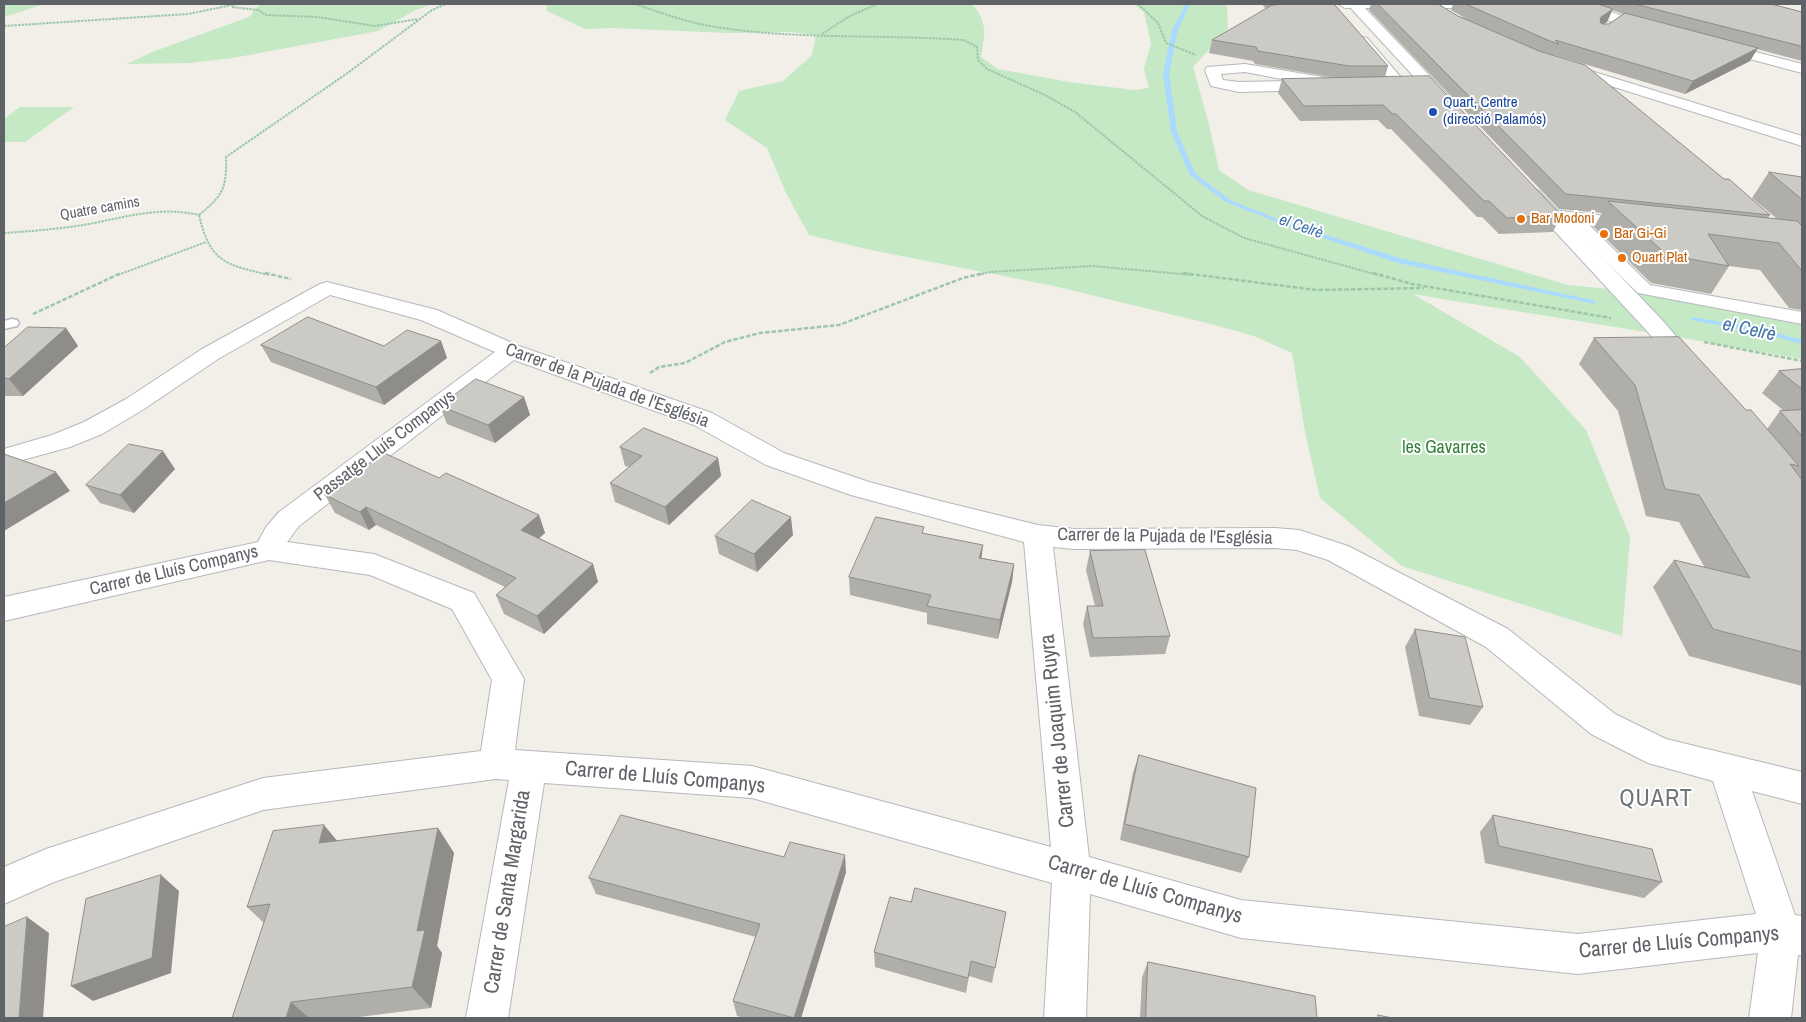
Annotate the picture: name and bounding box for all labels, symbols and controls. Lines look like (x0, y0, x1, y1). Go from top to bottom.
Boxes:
place label: Quart, Centre (direcció Palamós) (1443, 94, 1546, 129)
marker: Quart, Centre (direcció Palamós) (1427, 106, 1439, 118)
street label: Quatre camins (59, 193, 141, 225)
place label: Bar Modoni (1531, 210, 1595, 228)
water label: el Celrè (1277, 211, 1325, 243)
marker: Bar Modoni (1515, 213, 1527, 225)
place label: Bar Gi-Gi (1614, 225, 1667, 243)
marker: Bar Gi-Gi (1598, 228, 1610, 240)
place label: Quart Plat (1632, 249, 1687, 267)
marker: Quart Plat (1616, 252, 1628, 264)
water label: el Celrè (1720, 313, 1778, 347)
street label: Carrer de la Pujada de l'Església (502, 339, 712, 433)
street label: Passatge Lluís Companys (310, 386, 460, 506)
park label: les Gavarres (1402, 437, 1486, 459)
street label: Carrer de la Pujada de l'Església (1057, 524, 1273, 550)
street label: Carrer de Lluís Companys (88, 541, 260, 601)
street label: Carrer de Joaquim Ruyra (1035, 633, 1081, 829)
street label: Carrer de Lluís Companys (564, 757, 766, 799)
district label: QUART (1619, 786, 1693, 814)
street label: Carrer de Santa Margarida (479, 788, 537, 996)
street label: Carrer de Lluís Companys (1045, 850, 1245, 930)
street label: Carrer de Lluís Companys (1578, 922, 1780, 964)

